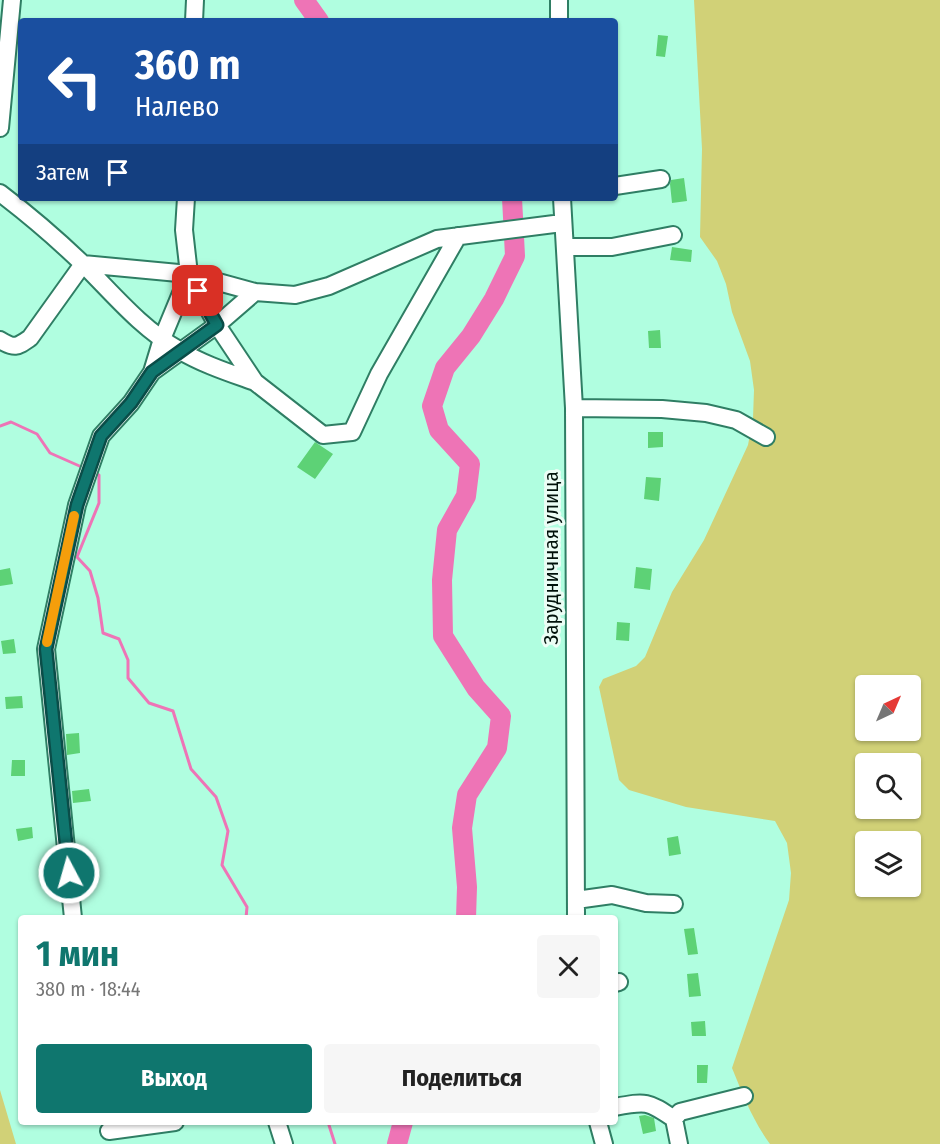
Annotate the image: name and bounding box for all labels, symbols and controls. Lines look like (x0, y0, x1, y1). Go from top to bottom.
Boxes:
text: 360 m (135, 40, 241, 90)
icon: left (36, 42, 114, 120)
text: Налево (135, 91, 219, 123)
icon: arrive (101, 156, 134, 189)
text: Затем (36, 159, 89, 186)
pin (172, 265, 223, 316)
icon: arrive (181, 274, 214, 307)
street label: Зарудничная улица (538, 471, 564, 645)
north arrow (855, 675, 921, 741)
map controls (855, 675, 921, 897)
button: search (855, 753, 921, 819)
button: layers (855, 831, 921, 897)
position arrow (37, 841, 101, 905)
text: 1 мин (36, 932, 119, 976)
button: close (537, 935, 600, 998)
text: 380 m · 18:44 (36, 977, 140, 1001)
button: Выход (36, 1044, 312, 1113)
button: Поделиться (324, 1044, 600, 1113)

